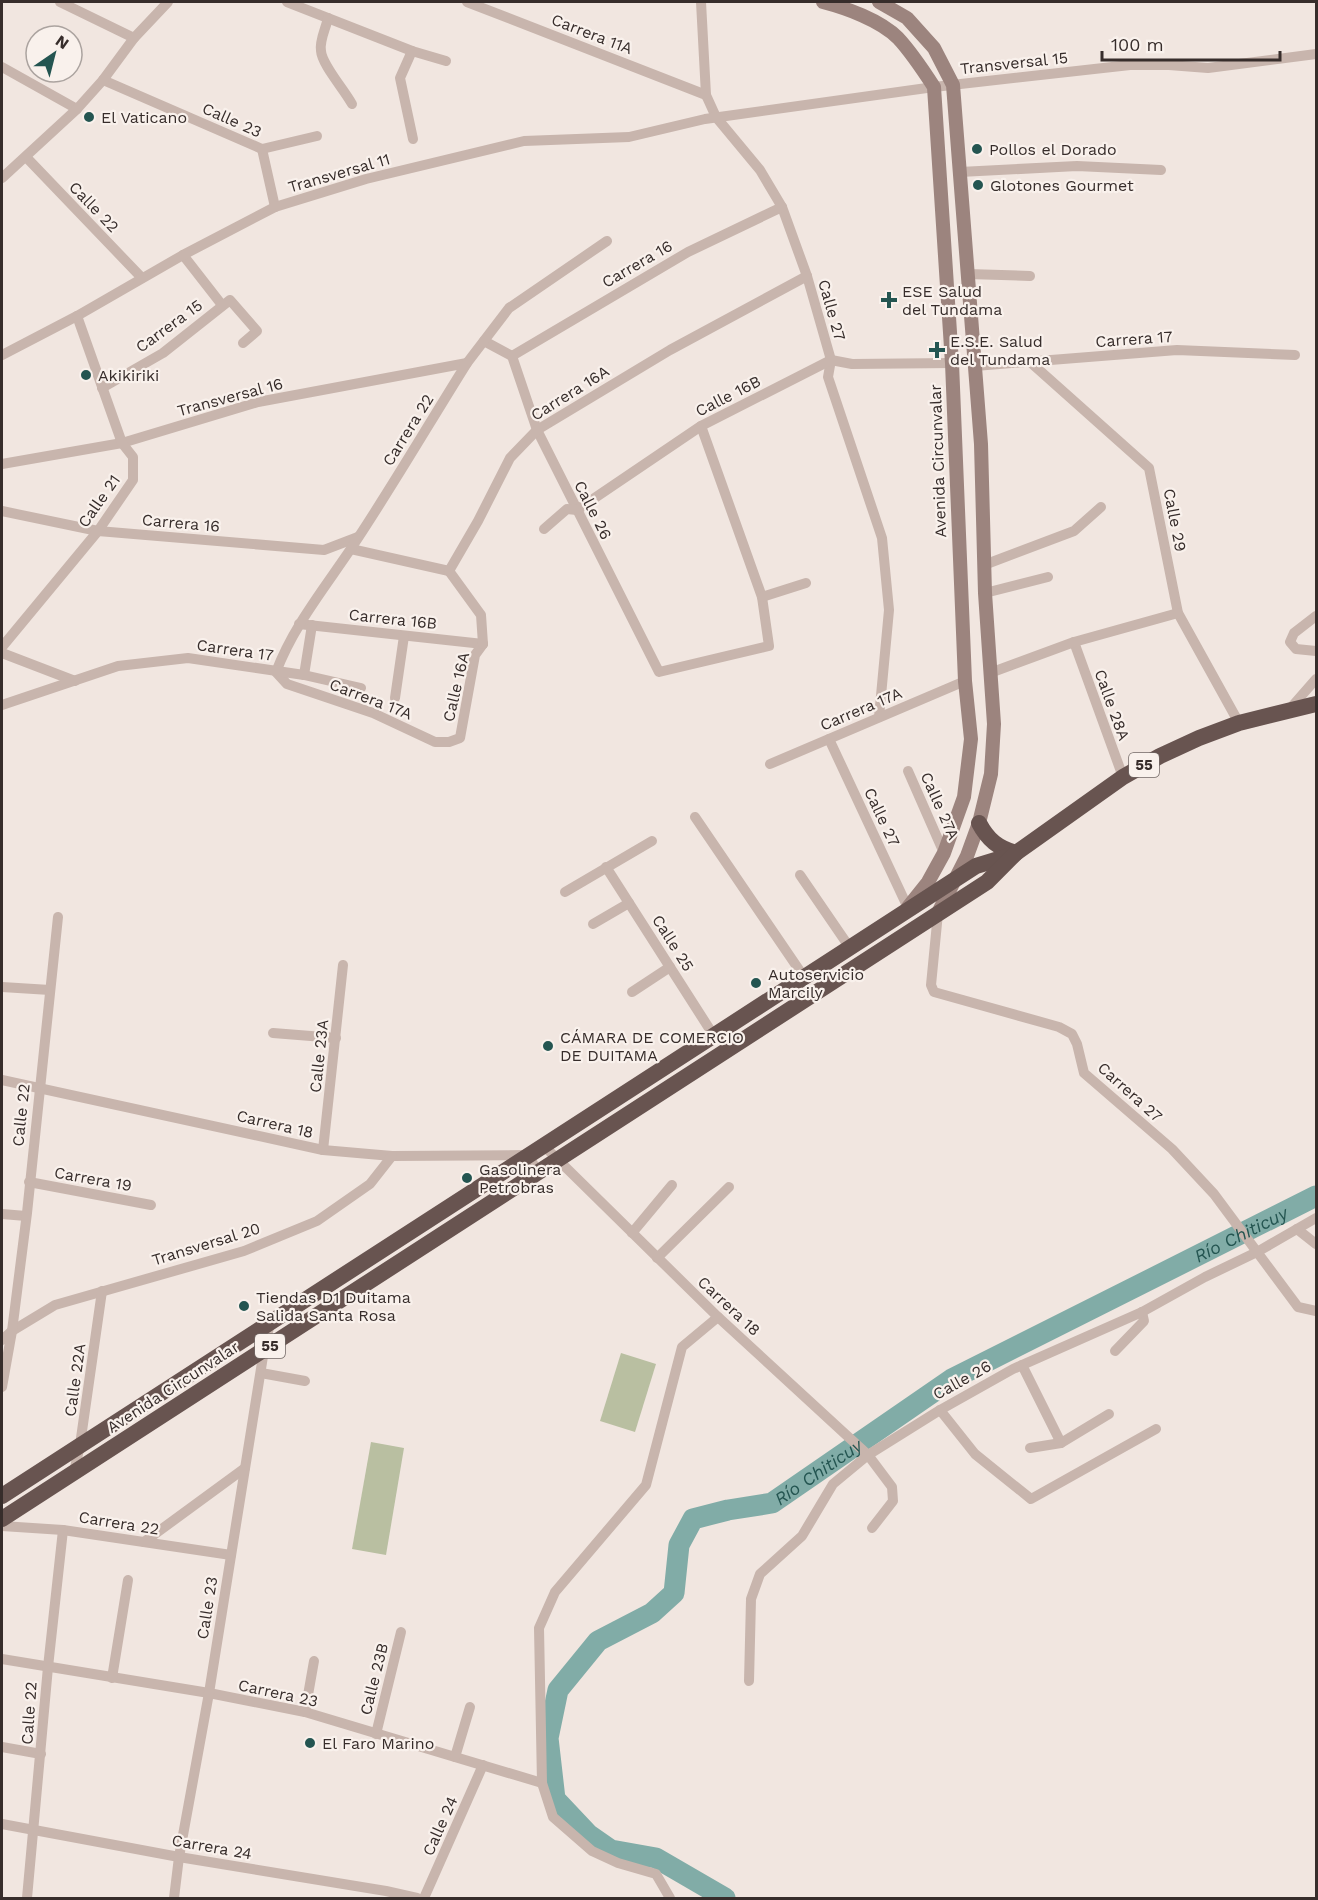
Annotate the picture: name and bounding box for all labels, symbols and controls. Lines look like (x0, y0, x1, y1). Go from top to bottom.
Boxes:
street label: Carrera 11A (549, 10, 636, 58)
north arrow (24, 24, 84, 84)
scale bar (1102, 24, 1280, 62)
text: N (52, 31, 73, 53)
text: 100 m (1111, 34, 1164, 55)
street label: Transversal 15 (959, 48, 1069, 78)
street label: Calle 23 (199, 98, 265, 142)
place label: El Vaticano (101, 108, 187, 127)
marker: El Vaticano (82, 110, 96, 124)
place label: Pollos el Dorado (989, 140, 1117, 159)
marker: Pollos el Dorado (970, 142, 984, 156)
street label: Transversal 11 (286, 149, 392, 197)
place label: Glotones Gourmet (990, 176, 1134, 195)
street label: Calle 22 (65, 178, 123, 236)
marker: Glotones Gourmet (971, 178, 985, 192)
street label: Carrera 16 (598, 236, 676, 292)
street label: Calle 27 (814, 277, 850, 343)
place label: ESE Salud del Tundama (902, 282, 1002, 319)
marker: ESE Salud del Tundama (880, 291, 898, 309)
street label: Carrera 15 (132, 295, 206, 357)
street label: Carrera 17 (1095, 327, 1173, 351)
place label: E.S.E. Salud del Tundama (950, 332, 1050, 369)
marker: E.S.E. Salud del Tundama (928, 341, 946, 359)
street label: Carrera 16A (527, 361, 613, 425)
place label: Akikiriki (98, 366, 159, 385)
marker: Akikiriki (79, 368, 93, 382)
street label: Calle 16B (692, 372, 764, 420)
street label: Transversal 16 (175, 374, 285, 420)
street label: Avenida Circunvalar (926, 383, 950, 538)
street label: Carrera 22 (378, 391, 438, 469)
street label: Calle 21 (74, 471, 124, 531)
street label: Calle 26 (570, 477, 616, 543)
street label: Calle 29 (1160, 487, 1190, 553)
street label: Carrera 16 (141, 510, 221, 536)
street label: Carrera 16B (348, 605, 438, 633)
street label: Carrera 17 (195, 635, 275, 665)
street label: Calle 16A (439, 650, 473, 724)
street label: Calle 28A (1090, 667, 1134, 744)
street label: Carrera 17A (327, 675, 415, 724)
street label: Carrera 17A (817, 683, 905, 735)
road number: 55 (1129, 753, 1159, 777)
street label: Calle 27A (917, 769, 964, 843)
street label: Calle 27 (860, 785, 904, 849)
street label: Calle 25 (648, 911, 698, 975)
place label: Autoservicio Marcily (768, 965, 864, 1002)
marker: Autoservicio Marcily (749, 976, 763, 990)
street label: Calle 23A (306, 1018, 332, 1094)
place label: CÁMARA DE COMERCIO DE DUITAMA (560, 1028, 744, 1065)
marker: CÁMARA DE COMERCIO DE DUITAMA (541, 1039, 555, 1053)
street label: Carrera 27 (1094, 1058, 1166, 1126)
street label: Calle 22 (8, 1083, 34, 1147)
street label: Carrera 18 (235, 1106, 315, 1142)
place label: Gasolinera Petrobras (479, 1160, 561, 1197)
street label: Carrera 19 (53, 1163, 133, 1195)
marker: Gasolinera Petrobras (460, 1171, 474, 1185)
water label: Río Chiticuy (1190, 1201, 1293, 1266)
street label: Transversal 20 (149, 1218, 263, 1270)
street label: Carrera 18 (694, 1272, 764, 1340)
place label: Tiendas D1 Duitama Salida Santa Rosa (256, 1288, 411, 1325)
marker: Tiendas D1 Duitama Salida Santa Rosa (237, 1299, 251, 1313)
road number: 55 (255, 1334, 285, 1358)
street label: Avenida Circunvalar (103, 1337, 243, 1437)
street label: Calle 22A (60, 1342, 90, 1418)
street label: Calle 26 (930, 1356, 994, 1404)
water label: Río Chiticuy (770, 1433, 867, 1509)
street label: Carrera 22 (77, 1507, 161, 1539)
street label: Calle 23 (193, 1575, 221, 1641)
street label: Calle 23B (356, 1641, 392, 1717)
street label: Carrera 23 (236, 1675, 320, 1711)
street label: Calle 22 (17, 1681, 41, 1745)
place label: El Faro Marino (322, 1734, 434, 1753)
marker: El Faro Marino (303, 1736, 317, 1750)
street label: Calle 24 (418, 1793, 462, 1859)
street label: Carrera 24 (170, 1831, 254, 1863)

